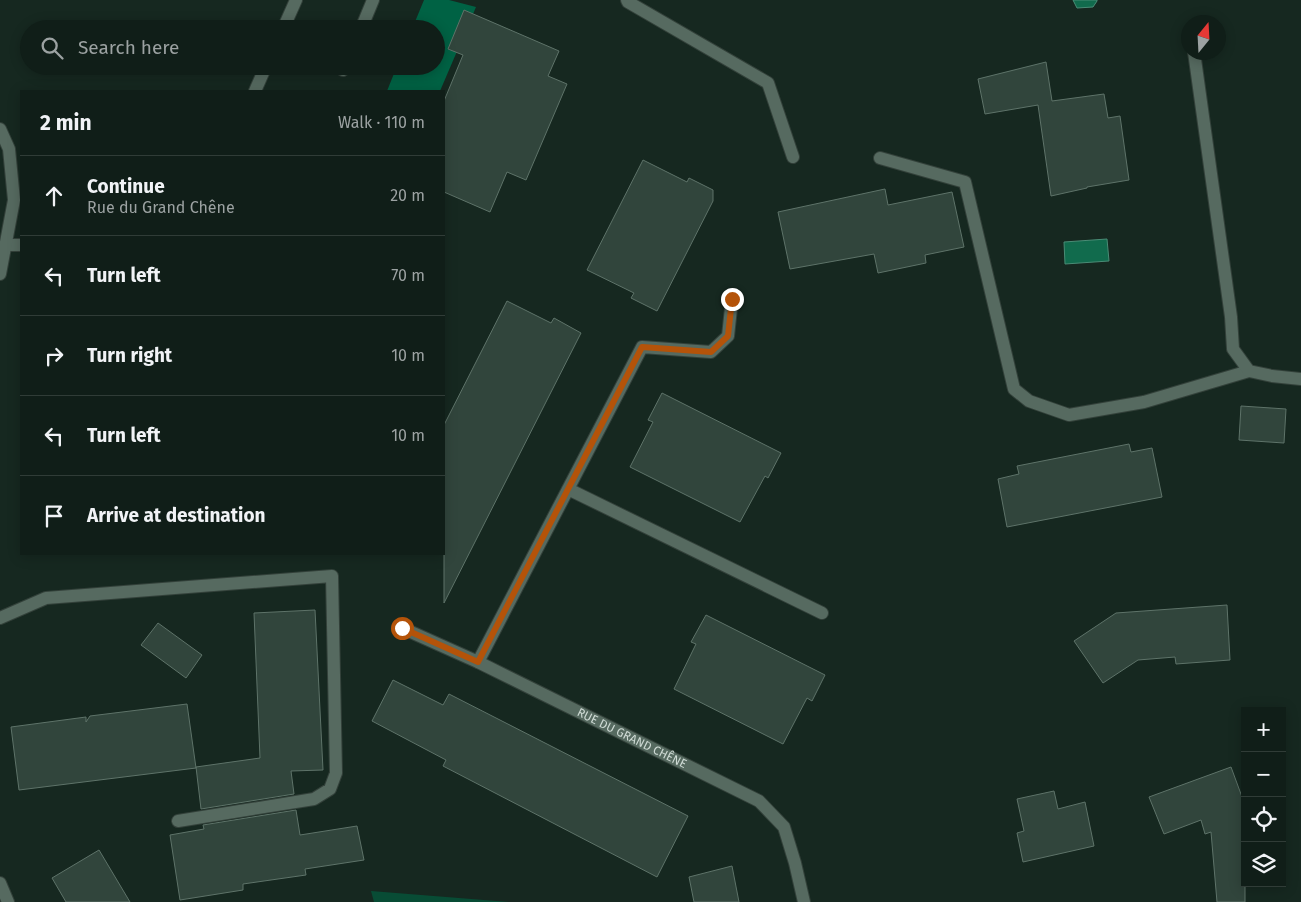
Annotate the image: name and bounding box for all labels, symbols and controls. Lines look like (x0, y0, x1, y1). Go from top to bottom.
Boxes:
north arrow (1181, 15, 1226, 60)
search box (20, 20, 445, 75)
icon: search (38, 34, 66, 62)
text: Search here (78, 36, 179, 59)
text: 2 min (40, 110, 92, 136)
text: Walk · 110 m (338, 113, 425, 132)
text: Continue (87, 175, 165, 198)
icon: ahead (40, 182, 68, 210)
text: 20 m (390, 186, 425, 205)
text: Rue du Grand Chêne (87, 198, 235, 217)
icon: left (40, 262, 68, 290)
text: Turn left (87, 264, 161, 287)
text: 70 m (391, 266, 425, 285)
route end (721, 288, 744, 311)
icon: right (40, 342, 68, 370)
text: Turn right (87, 344, 172, 367)
text: 10 m (391, 346, 425, 365)
icon: left (40, 422, 68, 450)
text: Turn left (87, 424, 161, 447)
text: 10 m (391, 426, 425, 445)
icon: arrive (40, 502, 68, 530)
text: Arrive at destination (87, 504, 266, 527)
route start (391, 617, 414, 640)
street label: RUE DU GRAND CHÊNE (575, 705, 689, 771)
map controls (1241, 707, 1286, 887)
button: + (1241, 707, 1286, 752)
button: − (1241, 752, 1286, 797)
button: locate (1241, 797, 1286, 842)
button: layers (1241, 842, 1286, 887)

